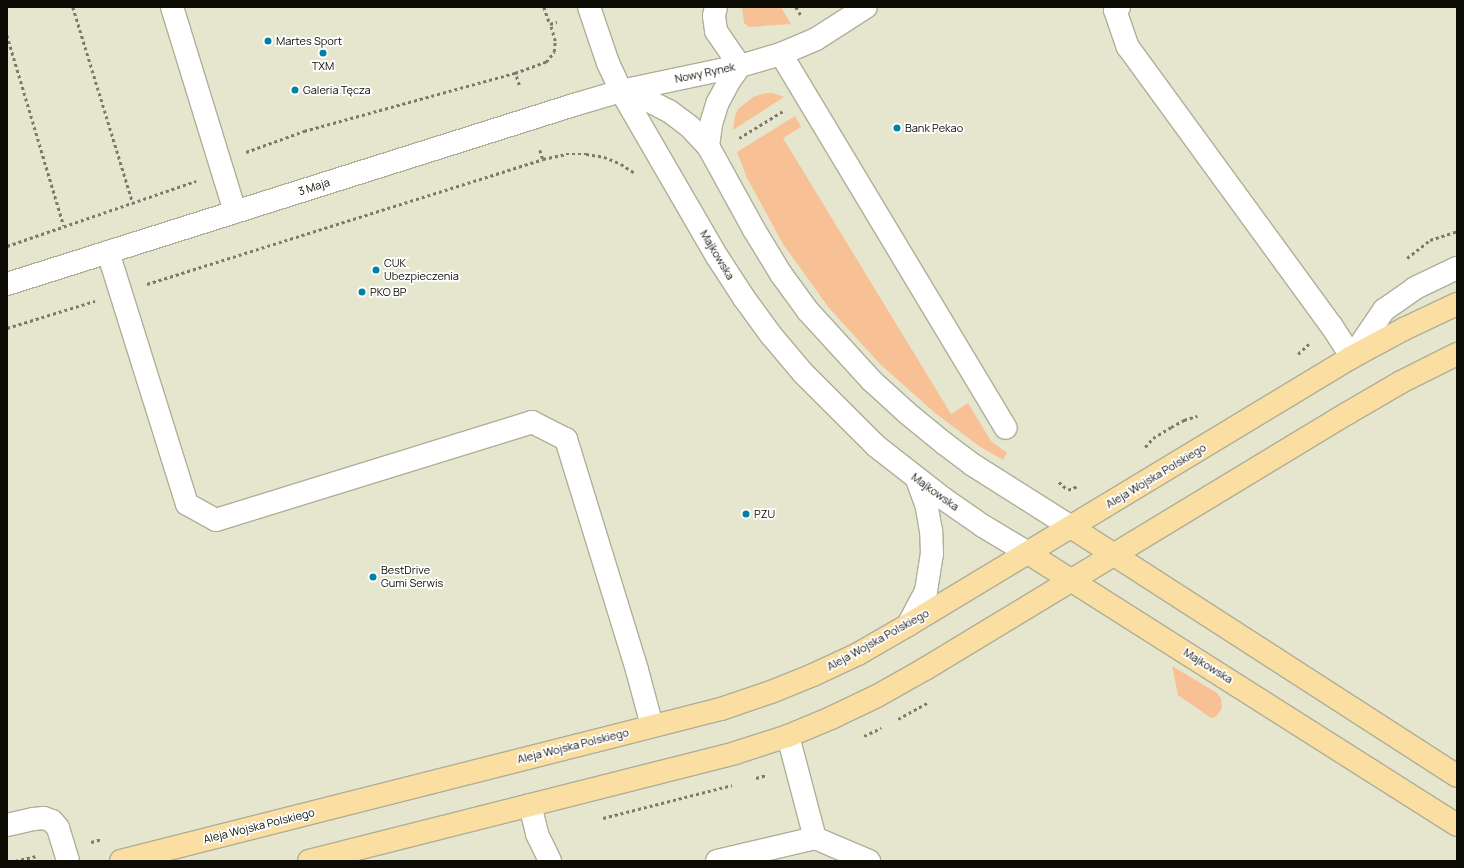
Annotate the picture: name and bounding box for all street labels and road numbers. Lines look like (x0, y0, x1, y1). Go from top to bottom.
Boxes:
street label: Nowy Rynek (674, 60, 736, 86)
street label: 3 Maja (297, 176, 331, 198)
street label: Majkowska (697, 228, 737, 282)
street label: Aleja Wojska Polskiego (1104, 441, 1208, 511)
street label: Majkowska (909, 470, 961, 514)
street label: Aleja Wojska Polskiego (825, 606, 931, 674)
street label: Majkowska (1181, 646, 1235, 686)
street label: Aleja Wojska Polskiego (516, 726, 630, 766)
street label: Aleja Wojska Polskiego (202, 806, 316, 846)

